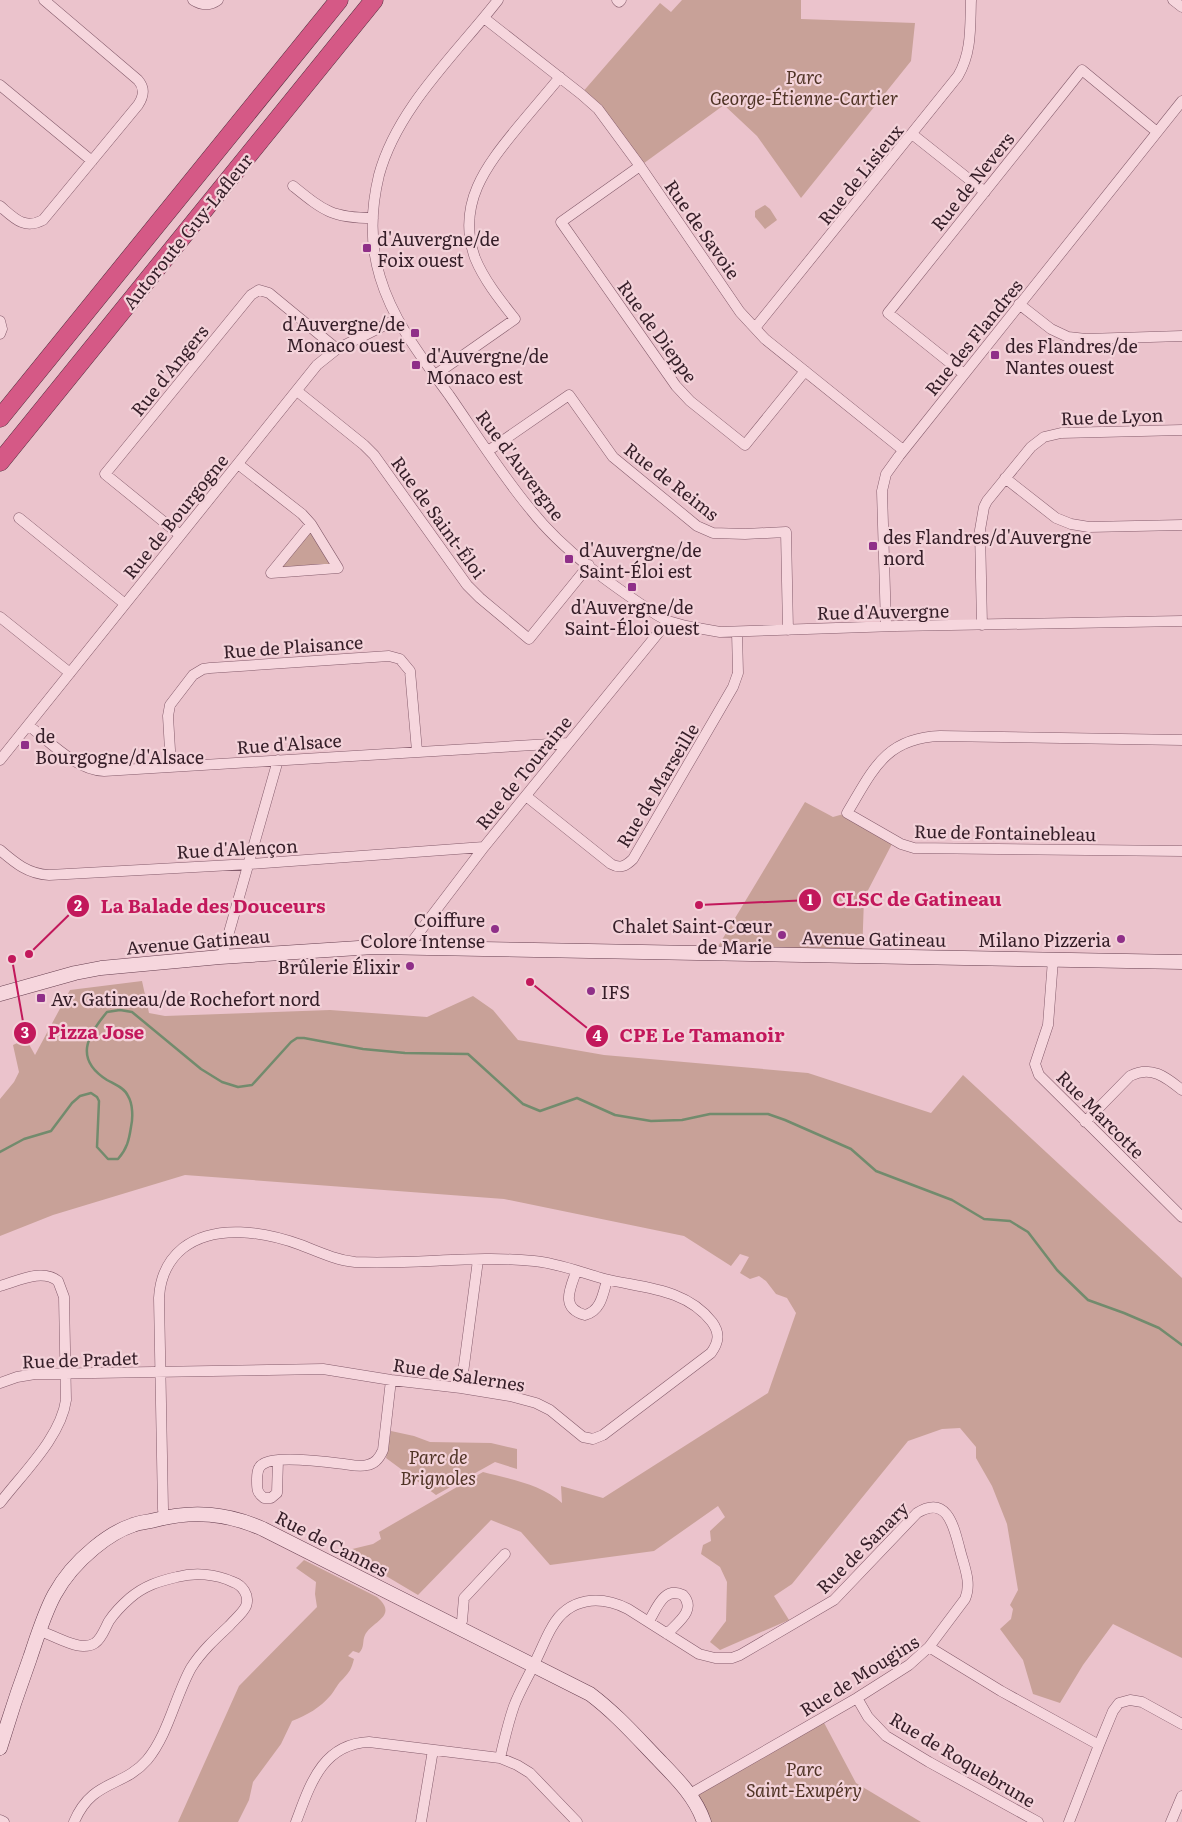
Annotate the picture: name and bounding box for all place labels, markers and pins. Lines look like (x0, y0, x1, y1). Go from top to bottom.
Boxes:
place label: d'Auvergne/de Foix ouest (377, 225, 500, 273)
marker: d'Auvergne/de Foix ouest (361, 242, 373, 254)
place label: d'Auvergne/de Monaco ouest (282, 310, 406, 358)
marker: d'Auvergne/de Monaco ouest (409, 327, 421, 339)
place label: des Flandres/de Nantes ouest (1005, 332, 1138, 380)
place label: d'Auvergne/de Monaco est (426, 342, 549, 390)
marker: des Flandres/de Nantes ouest (989, 349, 1001, 361)
marker: d'Auvergne/de Monaco est (410, 359, 422, 371)
place label: des Flandres/d'Auvergne nord (883, 523, 1092, 571)
place label: d'Auvergne/de Saint-Éloi est (579, 536, 702, 584)
marker: des Flandres/d'Auvergne nord (867, 540, 879, 552)
marker: d'Auvergne/de Saint-Éloi est (563, 553, 575, 565)
marker: d'Auvergne/de Saint-Éloi ouest (626, 581, 638, 593)
place label: d'Auvergne/de Saint-Éloi ouest (565, 593, 700, 641)
place label: de Bourgogne/d'Alsace (35, 722, 204, 770)
marker: de Bourgogne/d'Alsace (19, 739, 31, 751)
callout: CLSC de Gatineau (797, 883, 1011, 917)
callout: La Balade des Douceurs (66, 889, 336, 923)
place label: Coiffure Colore Intense (360, 906, 485, 954)
place label: Chalet Saint-Cœur de Marie (612, 912, 772, 960)
marker: Coiffure Colore Intense (489, 923, 501, 935)
place label: Milano Pizzeria (978, 926, 1111, 953)
marker: Chalet Saint-Cœur de Marie (776, 929, 788, 941)
marker: Milano Pizzeria (1115, 933, 1127, 945)
place label: Brûlerie Élixir (278, 953, 400, 980)
marker: Brûlerie Élixir (404, 960, 416, 972)
place label: IFS (601, 978, 630, 1005)
place label: Av. Gatineau/de Rochefort nord (51, 985, 320, 1012)
marker: IFS (585, 985, 597, 997)
marker: Av. Gatineau/de Rochefort nord (35, 992, 47, 1004)
callout: Pizza Jose (13, 1016, 155, 1050)
callout: CPE Le Tamanoir (584, 1019, 794, 1053)

